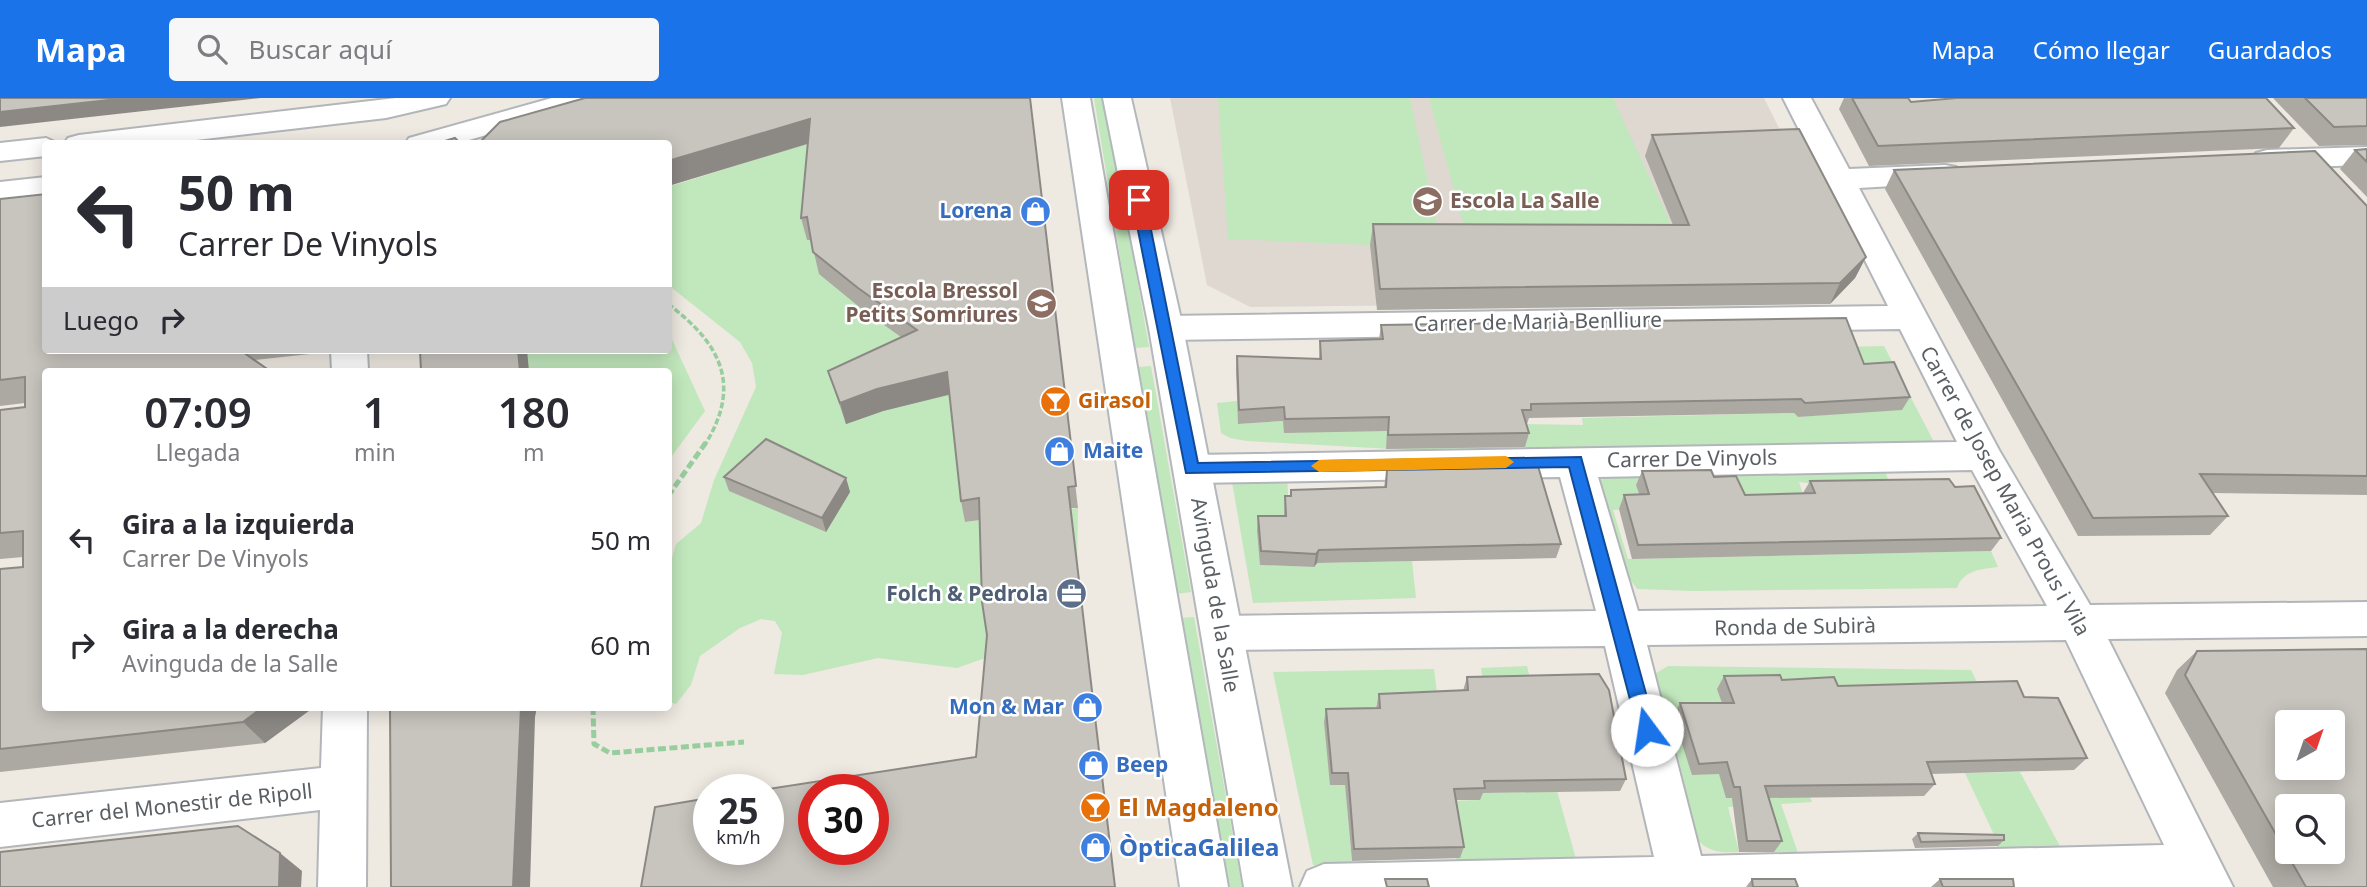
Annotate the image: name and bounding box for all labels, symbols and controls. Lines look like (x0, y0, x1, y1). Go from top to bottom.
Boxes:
search box (169, 18, 659, 81)
text: Mapa (35, 27, 127, 72)
icon: search (193, 30, 231, 68)
text: Buscar aquí (249, 31, 392, 67)
text: Mapa (1931, 33, 1995, 66)
text: Cómo llegar (2033, 33, 2170, 66)
text: Guardados (2208, 33, 2332, 66)
text: 50 m (178, 159, 295, 225)
icon: left (63, 168, 154, 259)
pin (1109, 170, 1169, 230)
icon: arrive (1120, 181, 1158, 219)
school or university icon: Escola La Salle (1410, 184, 1444, 218)
place label: Escola La Salle (1450, 186, 1600, 214)
shop icon: Lorena (1018, 194, 1052, 228)
place label: Lorena (939, 196, 1012, 224)
text: Carrer De Vinyols (178, 222, 438, 265)
place label: Escola Bressol Petits Somriures (845, 276, 1018, 328)
school or university icon: Escola Bressol Petits Somriures (1024, 286, 1058, 320)
icon: right (153, 301, 191, 339)
text: Luego (63, 302, 139, 338)
street label: Carrer de Marià Benlliure (1414, 305, 1662, 337)
street label: Carrer de Josep Maria Prous i Vila (1914, 341, 2097, 640)
text: 07:09 (144, 383, 252, 440)
text: 1 (363, 383, 387, 440)
text: 180 (498, 383, 570, 440)
bar icon: Girasol (1038, 384, 1072, 418)
place label: Girasol (1078, 386, 1151, 414)
shop icon: Maite (1043, 434, 1077, 468)
text: Llegada (155, 436, 241, 468)
text: min (354, 436, 396, 468)
text: m (523, 436, 545, 468)
place label: Maite (1083, 436, 1143, 464)
street label: Carrer De Vinyols (1607, 443, 1777, 473)
street label: Avinguda de la Salle (1185, 495, 1247, 694)
text: Gira a la izquierda (122, 506, 355, 542)
icon: left (63, 521, 101, 559)
text: 50 m (590, 522, 651, 558)
text: Carrer De Vinyols (122, 542, 309, 574)
office icon: Folch & Pedrola (1054, 577, 1088, 611)
place label: Folch & Pedrola (886, 579, 1048, 607)
text: Gira a la derecha (122, 611, 339, 647)
street label: Ronda de Subirà (1714, 611, 1876, 641)
icon: right (63, 626, 101, 664)
text: 60 m (590, 627, 651, 663)
text: Avinguda de la Salle (122, 647, 338, 679)
shop icon: Mon & Mar (1070, 690, 1104, 724)
place label: Mon & Mar (949, 692, 1065, 720)
position arrow (1610, 693, 1684, 767)
north arrow (2275, 710, 2345, 780)
map controls (2275, 710, 2345, 864)
shop icon: Beep (1076, 748, 1110, 782)
place label: Beep (1116, 750, 1168, 778)
speed limit sign: 30 (798, 774, 889, 865)
street label: Carrer del Monestir de Ripoll (30, 776, 314, 834)
text: 25 (718, 787, 759, 834)
place label: El Magdaleno (1118, 790, 1279, 823)
bar icon: El Magdaleno (1078, 791, 1112, 825)
button: search (2275, 794, 2345, 864)
text: km/h (716, 825, 761, 849)
place label: ÒpticaGalilea (1119, 830, 1279, 863)
shop icon: ÒpticaGalilea (1079, 831, 1113, 865)

